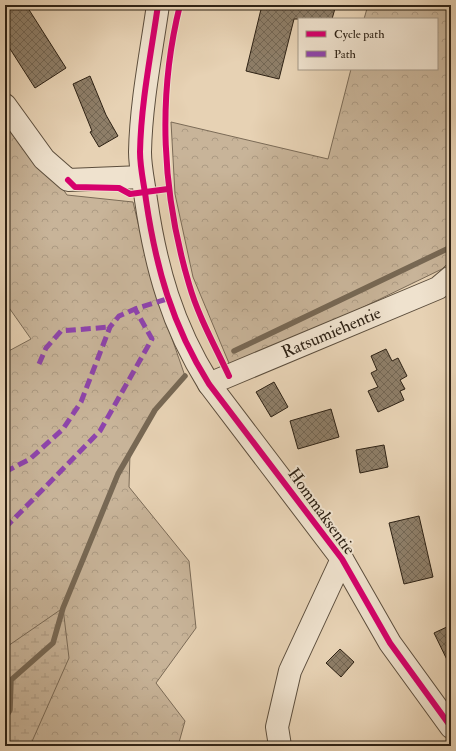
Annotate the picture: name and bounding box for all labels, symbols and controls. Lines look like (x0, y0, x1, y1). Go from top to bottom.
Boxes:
legend (298, 18, 438, 70)
text: Cycle path (334, 27, 385, 42)
text: Path (334, 47, 357, 62)
street label: Ratsumiehentie (278, 302, 384, 363)
street label: Hommaksentie (283, 464, 360, 559)

